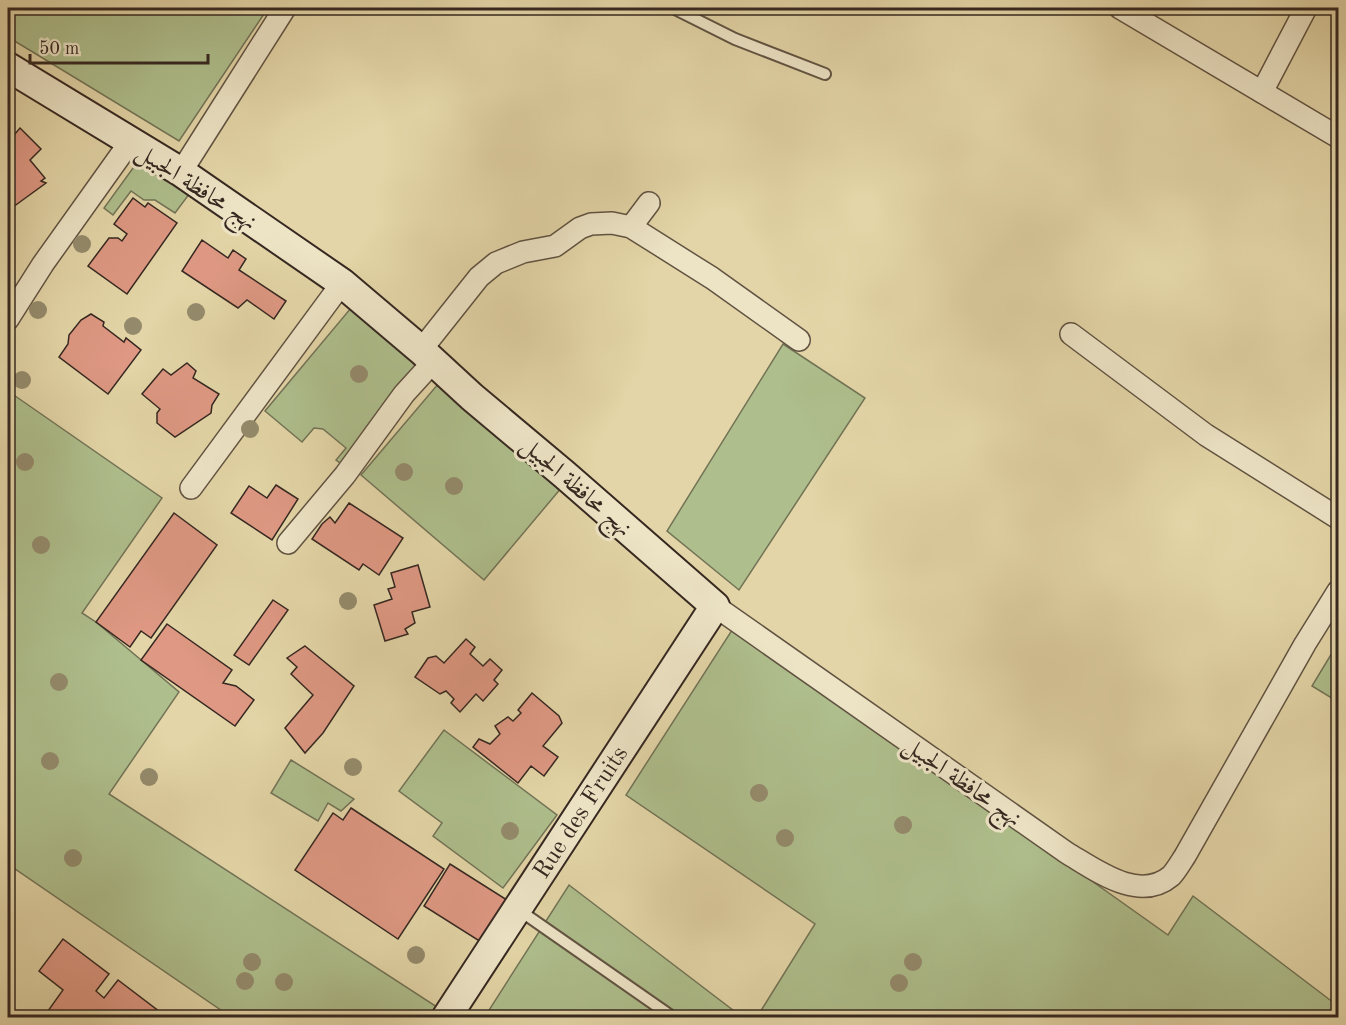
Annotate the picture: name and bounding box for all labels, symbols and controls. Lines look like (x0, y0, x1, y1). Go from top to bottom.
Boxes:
scale bar (30, 27, 208, 65)
text: 50 m (39, 40, 79, 58)
street label: نهج محافظة الجبيل (127, 140, 261, 241)
street label: نهج محافظة الجبيل (511, 433, 636, 547)
street label: نهج محافظة الجبيل (894, 733, 1025, 838)
street label: Rue des Fruits (530, 743, 633, 884)

